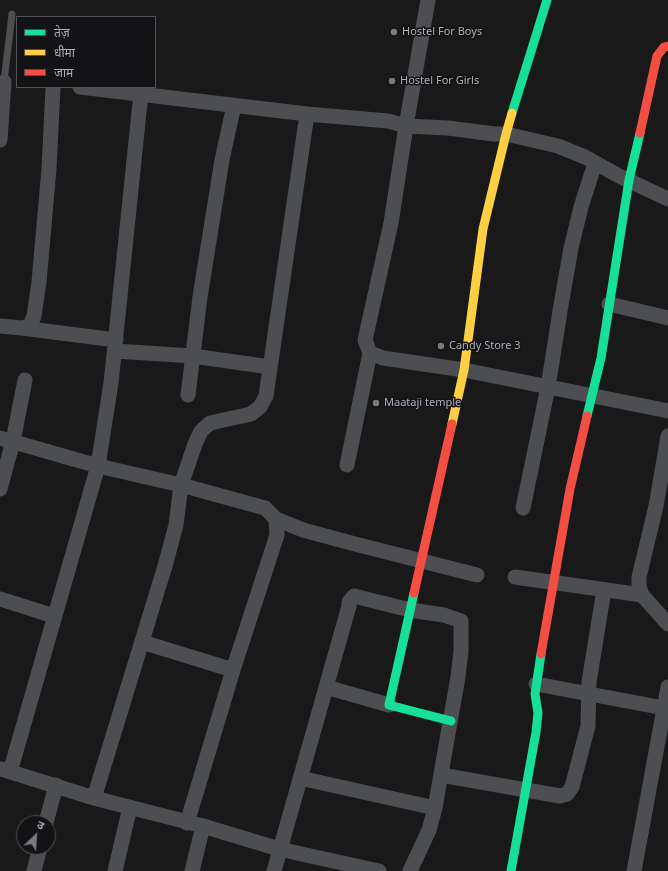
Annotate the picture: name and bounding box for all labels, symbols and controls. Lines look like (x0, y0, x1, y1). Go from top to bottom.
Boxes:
legend (16, 16, 156, 88)
text: तेज़ (54, 24, 70, 41)
place label: Hostel For Boys (402, 25, 482, 39)
marker: Hostel For Boys (389, 27, 399, 37)
text: धीमा (54, 44, 75, 61)
text: जाम (54, 64, 73, 81)
place label: Hostel For Girls (400, 74, 479, 88)
marker: Hostel For Girls (387, 76, 397, 86)
place label: Candy Store 3 (449, 339, 520, 353)
marker: Candy Store 3 (436, 341, 446, 351)
place label: Maataji temple (384, 396, 461, 410)
marker: Maataji temple (371, 398, 381, 408)
north arrow (16, 815, 56, 855)
text: उ (35, 816, 47, 833)

